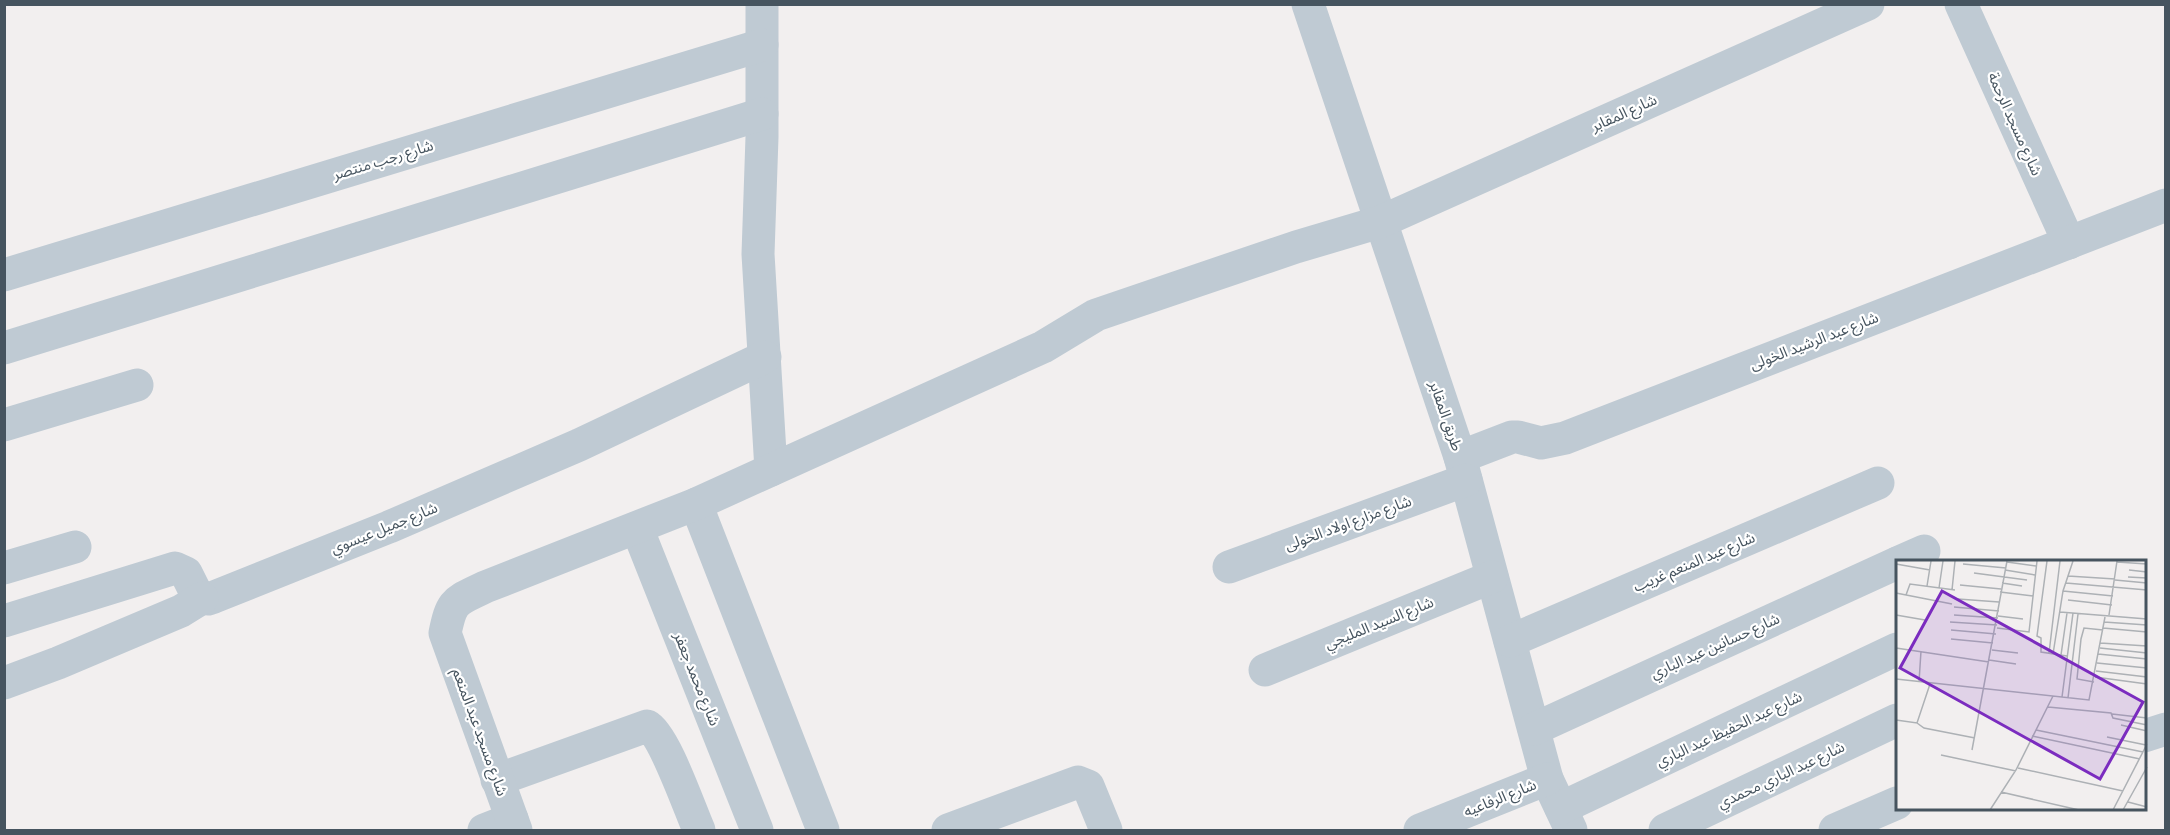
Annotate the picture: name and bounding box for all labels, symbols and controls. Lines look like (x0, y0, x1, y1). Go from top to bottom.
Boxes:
street label: شارع مسجد الرحمة (1981, 69, 2048, 180)
street label: شارع المقابر (1587, 89, 1661, 139)
street label: شارع رجب منتصر (329, 134, 437, 187)
street label: شارع عبد الرشيد الخولى (1746, 306, 1882, 377)
street label: طريق المقابر (1424, 377, 1468, 454)
street label: شارع مزارع اولاد الخولى (1281, 490, 1415, 557)
street label: شارع جميل عيسوي (327, 496, 441, 560)
street label: شارع عبد المنعم غريب (1630, 526, 1759, 599)
inset map (1896, 560, 2146, 811)
street label: شارع السيد المليجي (1321, 591, 1437, 656)
street label: شارع حسانين عبد الباري (1647, 608, 1784, 685)
street label: شارع محمد جعفر (667, 628, 726, 730)
street label: شارع مسجد عبد المنعم (446, 665, 513, 800)
street label: شارع عبد الحفيظ عبد الباري (1652, 685, 1806, 773)
street label: شارع عبد الباري محمدي (1714, 736, 1849, 815)
street label: شارع الرفاعيه (1460, 773, 1540, 823)

